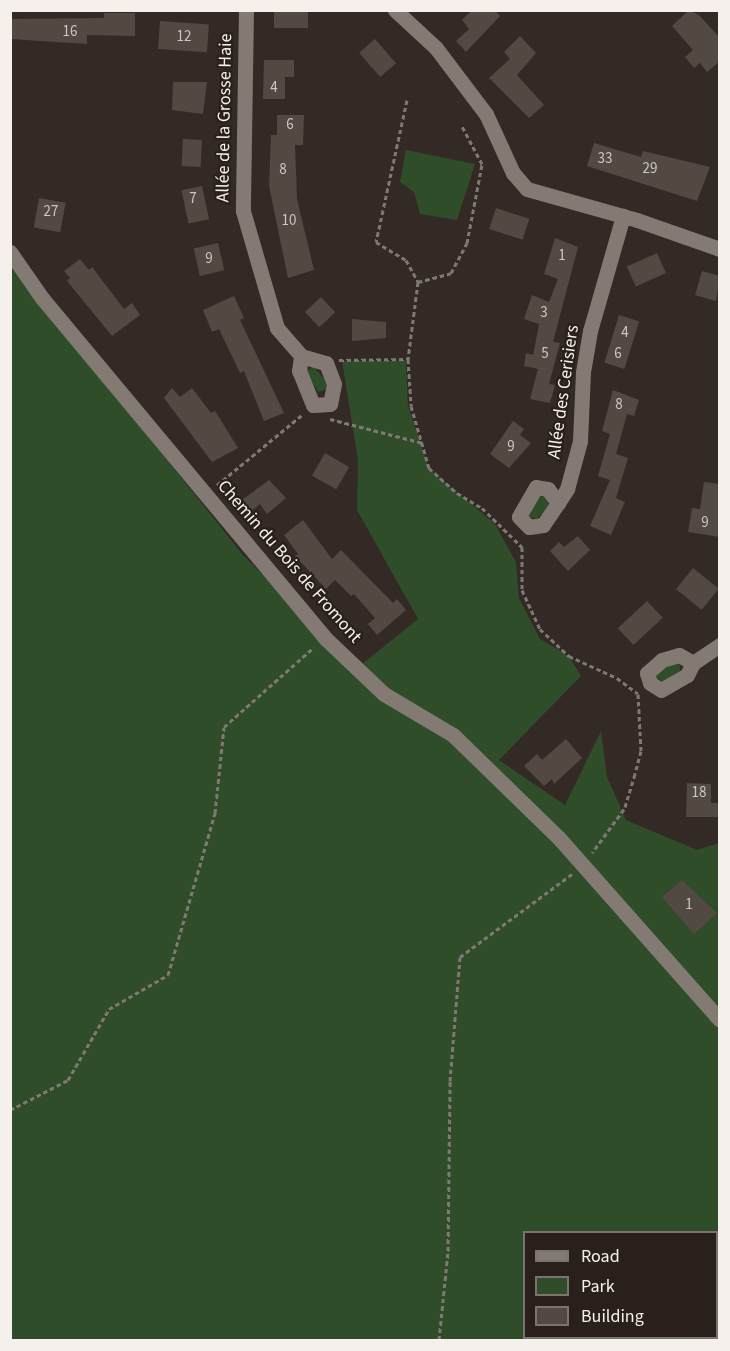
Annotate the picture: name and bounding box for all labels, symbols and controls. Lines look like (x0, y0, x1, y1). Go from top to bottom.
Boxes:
house number: 16 (63, 23, 77, 41)
house number: 12 (177, 28, 191, 46)
street label: Allée de la Grosse Haie (213, 33, 237, 203)
house number: 4 (270, 79, 278, 97)
house number: 6 (286, 116, 294, 134)
house number: 33 (598, 150, 612, 168)
house number: 29 (643, 160, 657, 178)
house number: 8 (279, 161, 287, 179)
house number: 7 (189, 190, 197, 208)
house number: 27 (44, 203, 58, 221)
house number: 10 (282, 212, 296, 230)
house number: 1 (558, 247, 566, 265)
house number: 9 (205, 250, 213, 268)
house number: 3 (540, 304, 548, 322)
street label: Allée des Cerisiers (544, 324, 584, 460)
house number: 4 (621, 324, 629, 342)
house number: 5 (541, 345, 549, 363)
house number: 6 (614, 345, 622, 363)
house number: 8 (615, 396, 623, 414)
house number: 9 (507, 438, 515, 456)
street label: Chemin du Bois de Fromont (212, 476, 366, 648)
house number: 9 (701, 514, 709, 532)
house number: 18 (692, 784, 706, 802)
house number: 1 (685, 896, 693, 914)
legend (523, 1231, 718, 1339)
text: Road (581, 1244, 620, 1269)
text: Park (581, 1274, 615, 1299)
text: Building (581, 1304, 644, 1329)

